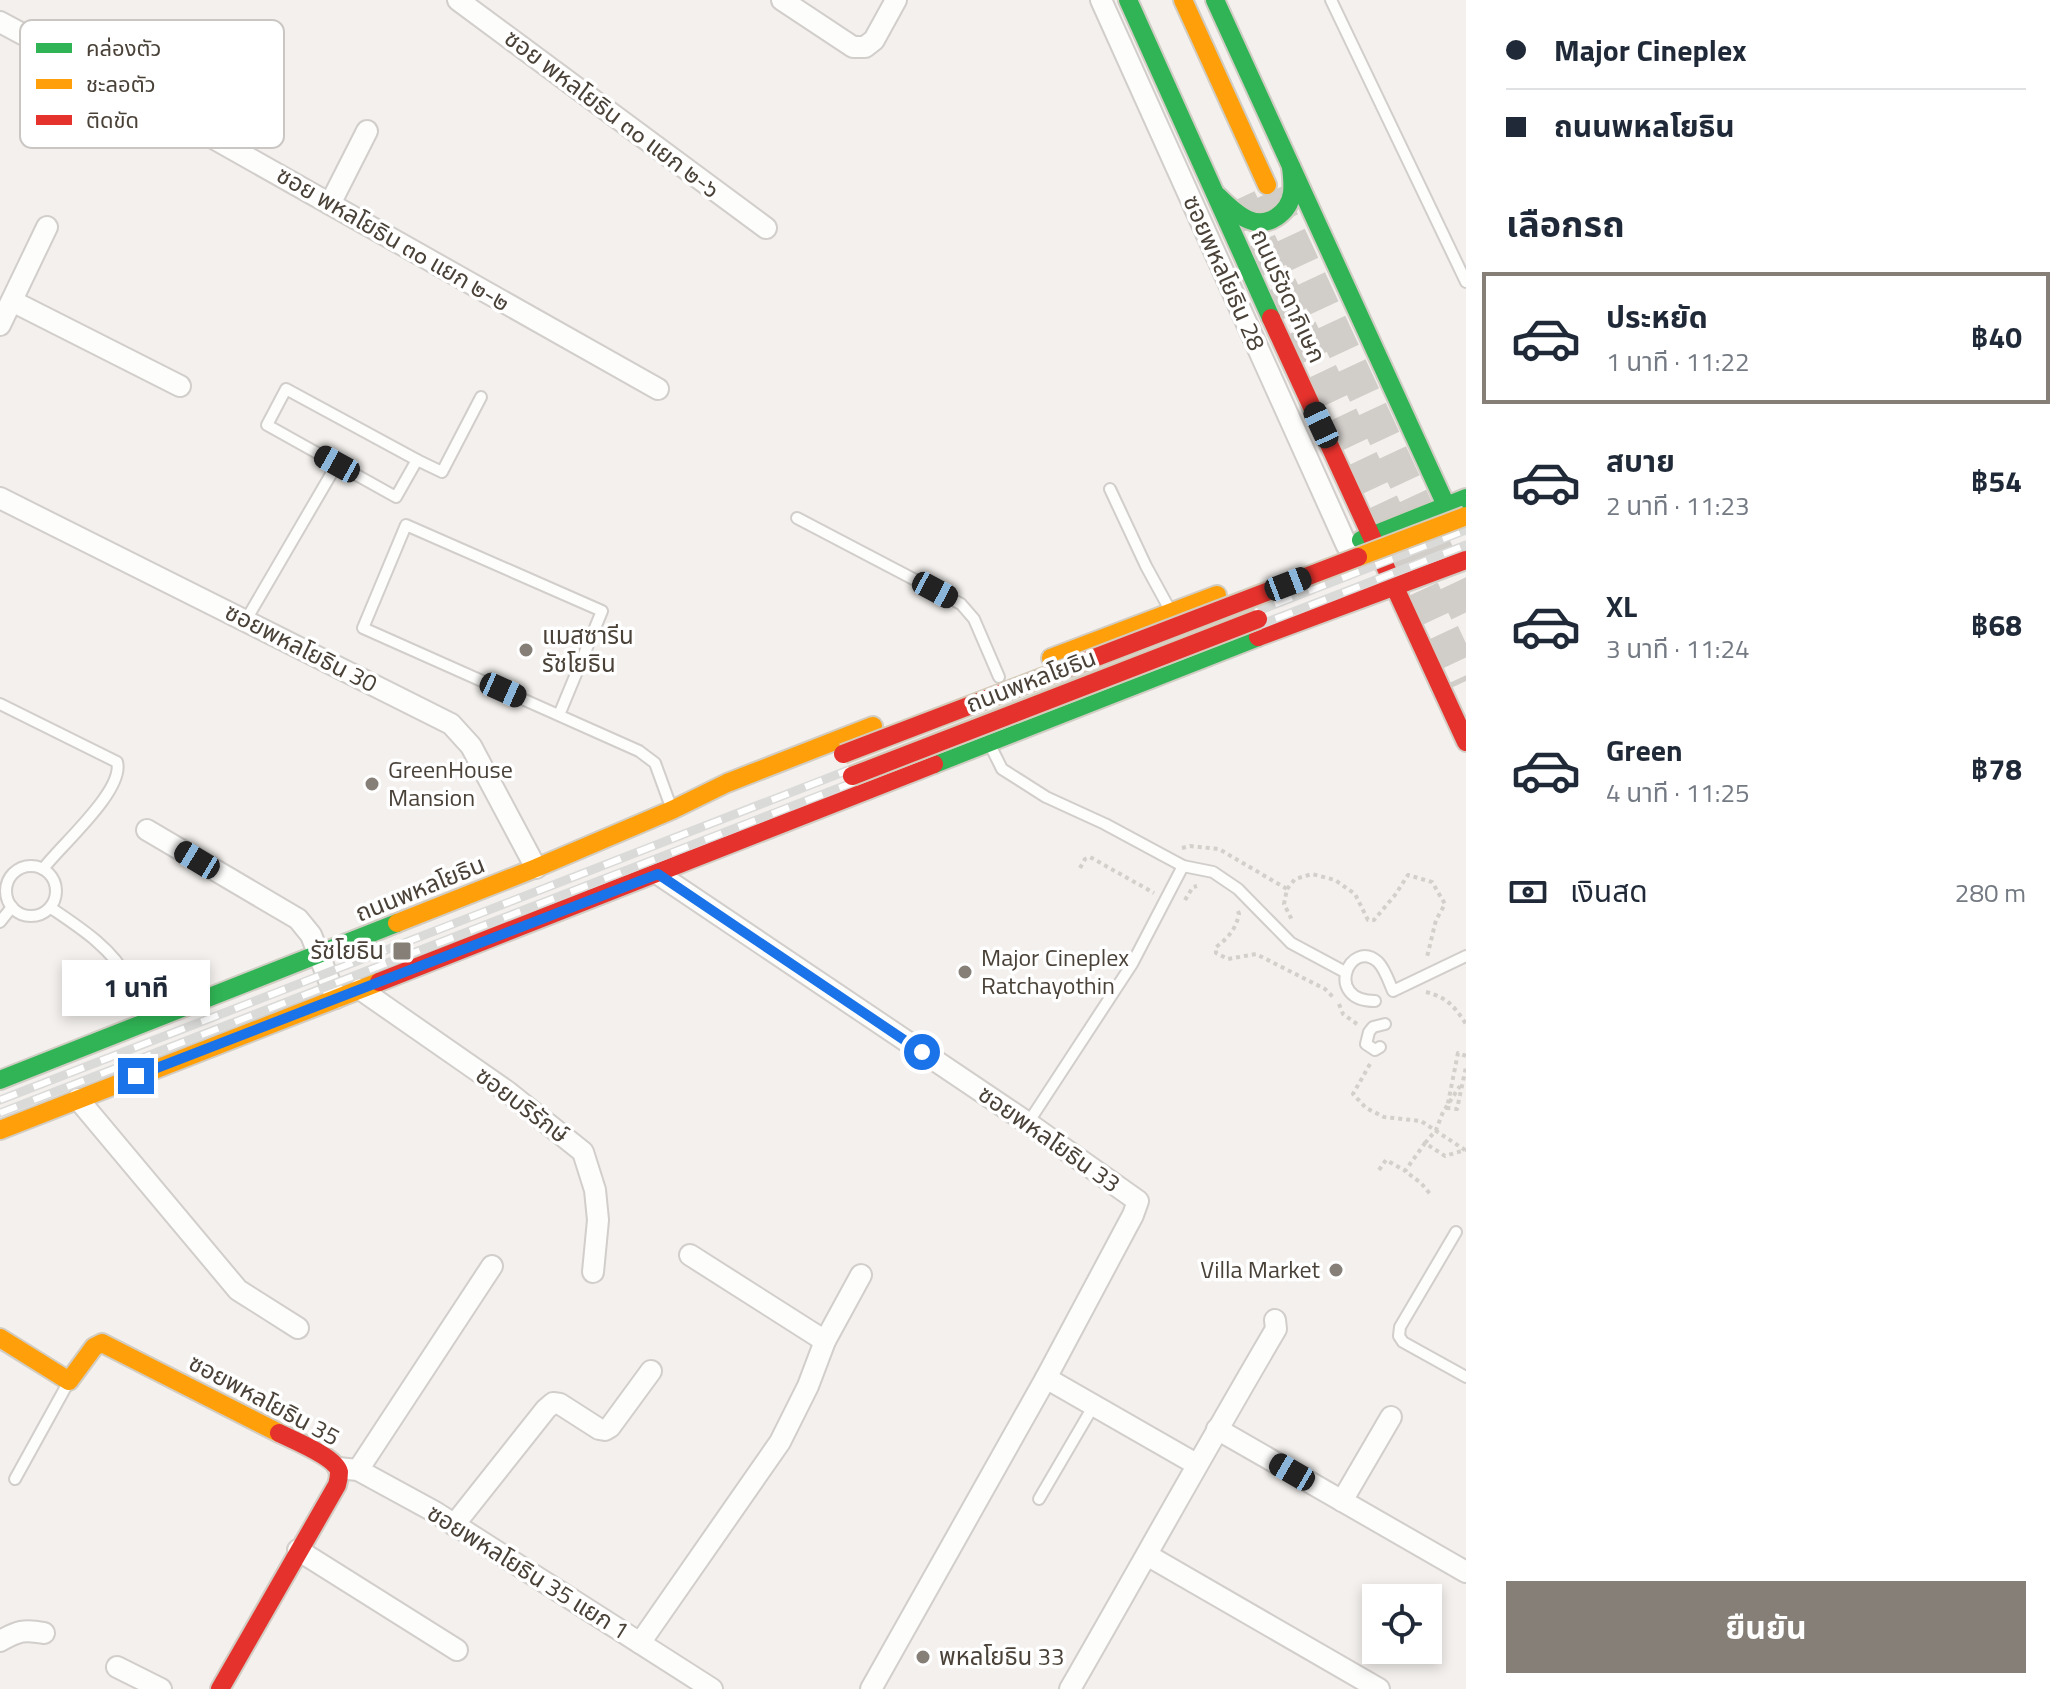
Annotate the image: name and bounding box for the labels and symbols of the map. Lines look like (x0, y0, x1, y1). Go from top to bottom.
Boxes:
legend (20, 20, 284, 148)
street label: ซอย พหลโยธิน ๓๐ แยก ๒-๖ (497, 20, 728, 206)
text: คล่องตัว (86, 31, 161, 65)
text: ชะลอตัว (86, 67, 156, 101)
text: ติดขัด (86, 103, 139, 137)
street label: ซอย พหลโยธิน ๓๐ แยก ๒-๒ (270, 156, 517, 320)
street label: ซอยพหลโยธิน 28 (1175, 189, 1275, 356)
street label: ถนนรัชดาภิเษก (1242, 223, 1336, 369)
car (1300, 398, 1342, 452)
car (310, 442, 364, 486)
car (1261, 564, 1315, 604)
car (908, 568, 962, 612)
street label: ซอยพหลโยธิน 30 (219, 593, 384, 701)
place label: แมสซารีน รัชโยธิน (542, 617, 634, 681)
street label: ถนนพหลโยธิน (960, 639, 1101, 721)
marker: แมสซารีน รัชโยธิน (517, 641, 535, 659)
car (476, 669, 530, 711)
place label: GreenHouse Mansion (388, 751, 513, 815)
marker: GreenHouse Mansion (363, 775, 381, 793)
car (170, 837, 224, 883)
street label: ถนนพหลโยธิน (349, 846, 490, 930)
place label: รัชโยธิน (310, 932, 384, 968)
place label: Major Cineplex Ratchayothin (981, 939, 1129, 1003)
marker: รัชโยธิน (391, 940, 413, 962)
callout: 1 นาที (62, 960, 210, 1016)
marker: Major Cineplex Ratchayothin (956, 963, 974, 981)
route start (904, 1034, 940, 1070)
street label: ซอยบริรักษ์ (468, 1057, 577, 1151)
route end (118, 1058, 154, 1094)
street label: ซอยพหลโยธิน 33 (971, 1076, 1128, 1201)
place label: Villa Market (1200, 1251, 1321, 1287)
marker: Villa Market (1327, 1261, 1345, 1279)
street label: ซอยพหลโยธิน 35 (182, 1344, 347, 1454)
car (1265, 1450, 1319, 1494)
street label: ซอยพหลโยธิน 35 แยก 1 (420, 1494, 637, 1648)
place label: พหลโยธิน 33 (939, 1638, 1064, 1674)
marker: พหลโยธิน 33 (914, 1648, 932, 1666)

